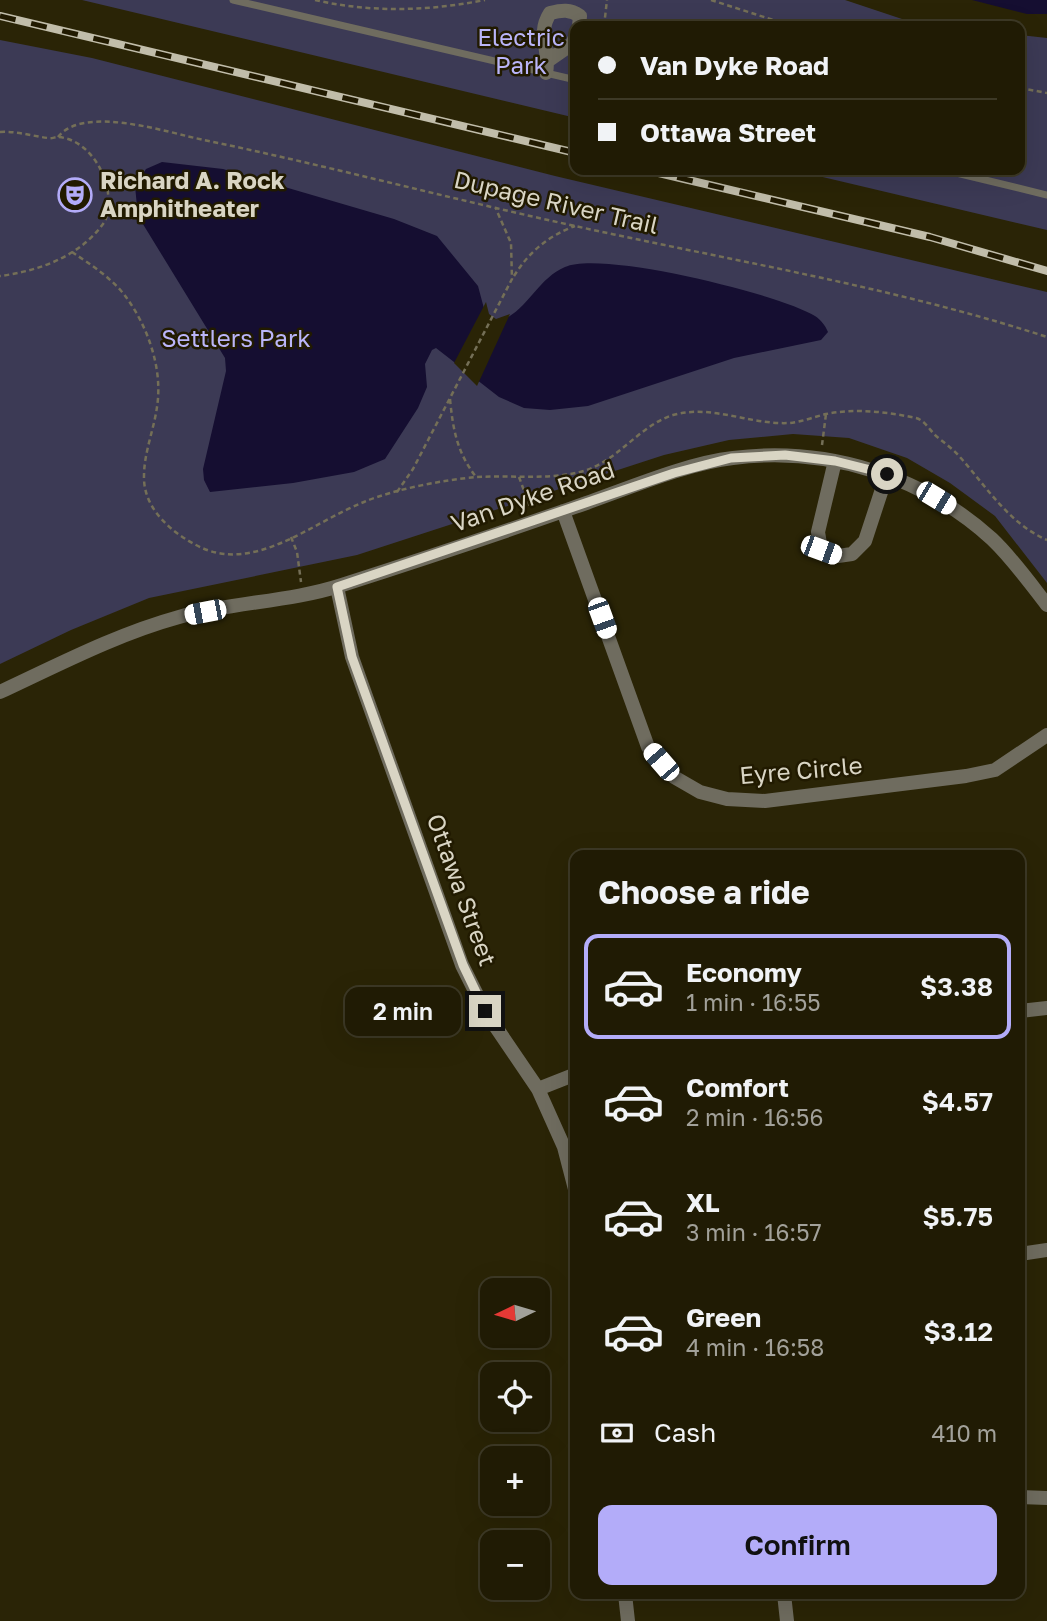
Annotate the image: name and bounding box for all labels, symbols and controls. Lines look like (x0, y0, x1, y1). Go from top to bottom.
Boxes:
park label: Electric Park (477, 22, 565, 79)
text: Van Dyke Road (640, 50, 829, 81)
text: Ottawa Street (640, 117, 816, 148)
street label: Dupage River Trail (451, 164, 661, 239)
place label: Richard A. Rock Amphitheater (100, 165, 285, 222)
theatre icon: Richard A. Rock Amphitheater (56, 176, 94, 214)
park label: Settlers Park (161, 323, 311, 352)
street label: Van Dyke Road (447, 454, 618, 537)
route start (871, 458, 903, 490)
car (913, 478, 960, 518)
car (798, 533, 845, 567)
car (585, 595, 620, 641)
car (183, 598, 228, 626)
car (640, 739, 683, 785)
street label: Eyre Circle (738, 750, 864, 789)
street label: Ottawa Street (421, 810, 503, 969)
text: Choose a ride (598, 873, 810, 911)
icon: car (602, 955, 665, 1018)
text: Economy (686, 957, 802, 988)
text: $3.38 (920, 971, 993, 1002)
callout: 2 min (345, 986, 461, 1036)
text: 1 min · 16:55 (686, 988, 821, 1016)
route end (469, 995, 501, 1027)
text: 2 min (373, 997, 433, 1025)
icon: car (602, 1070, 665, 1133)
text: Comfort (686, 1072, 789, 1103)
text: $4.57 (922, 1086, 993, 1117)
text: 2 min · 16:56 (686, 1103, 823, 1131)
icon: car (602, 1185, 665, 1248)
text: XL (686, 1187, 720, 1218)
text: $5.75 (923, 1201, 993, 1232)
text: 3 min · 16:57 (686, 1218, 822, 1246)
north arrow (480, 1278, 550, 1348)
map controls (480, 1278, 550, 1600)
icon: car (602, 1300, 665, 1363)
text: Green (686, 1302, 761, 1333)
text: $3.12 (923, 1316, 993, 1347)
text: 4 min · 16:58 (686, 1333, 824, 1361)
button: locate (480, 1362, 550, 1432)
icon: cash (598, 1414, 636, 1452)
text: Cash (654, 1417, 716, 1448)
text: 410 m (931, 1419, 997, 1447)
button: + (480, 1446, 550, 1516)
button: Confirm (598, 1505, 997, 1585)
button: − (480, 1530, 550, 1600)

